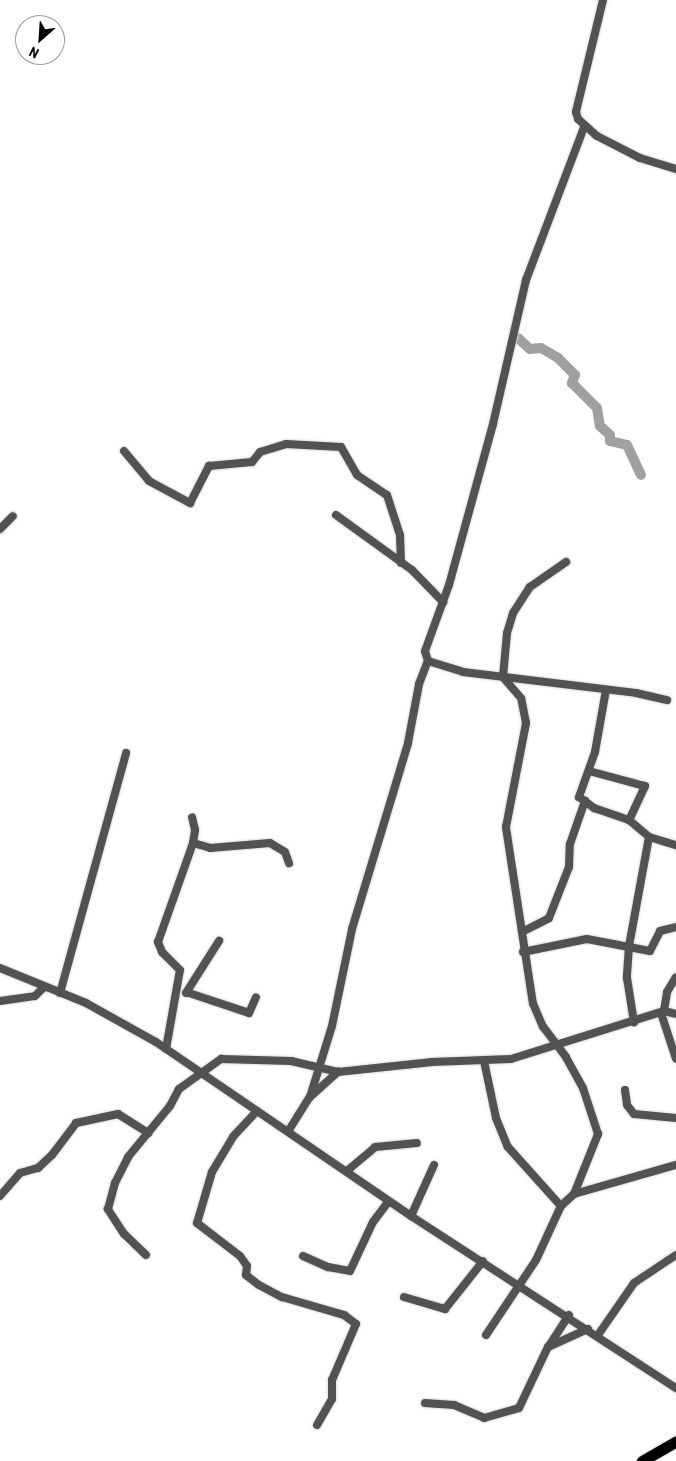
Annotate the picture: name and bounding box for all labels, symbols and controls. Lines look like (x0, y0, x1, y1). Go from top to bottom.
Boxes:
north arrow (15, 15, 65, 65)
text: N (27, 44, 41, 62)

